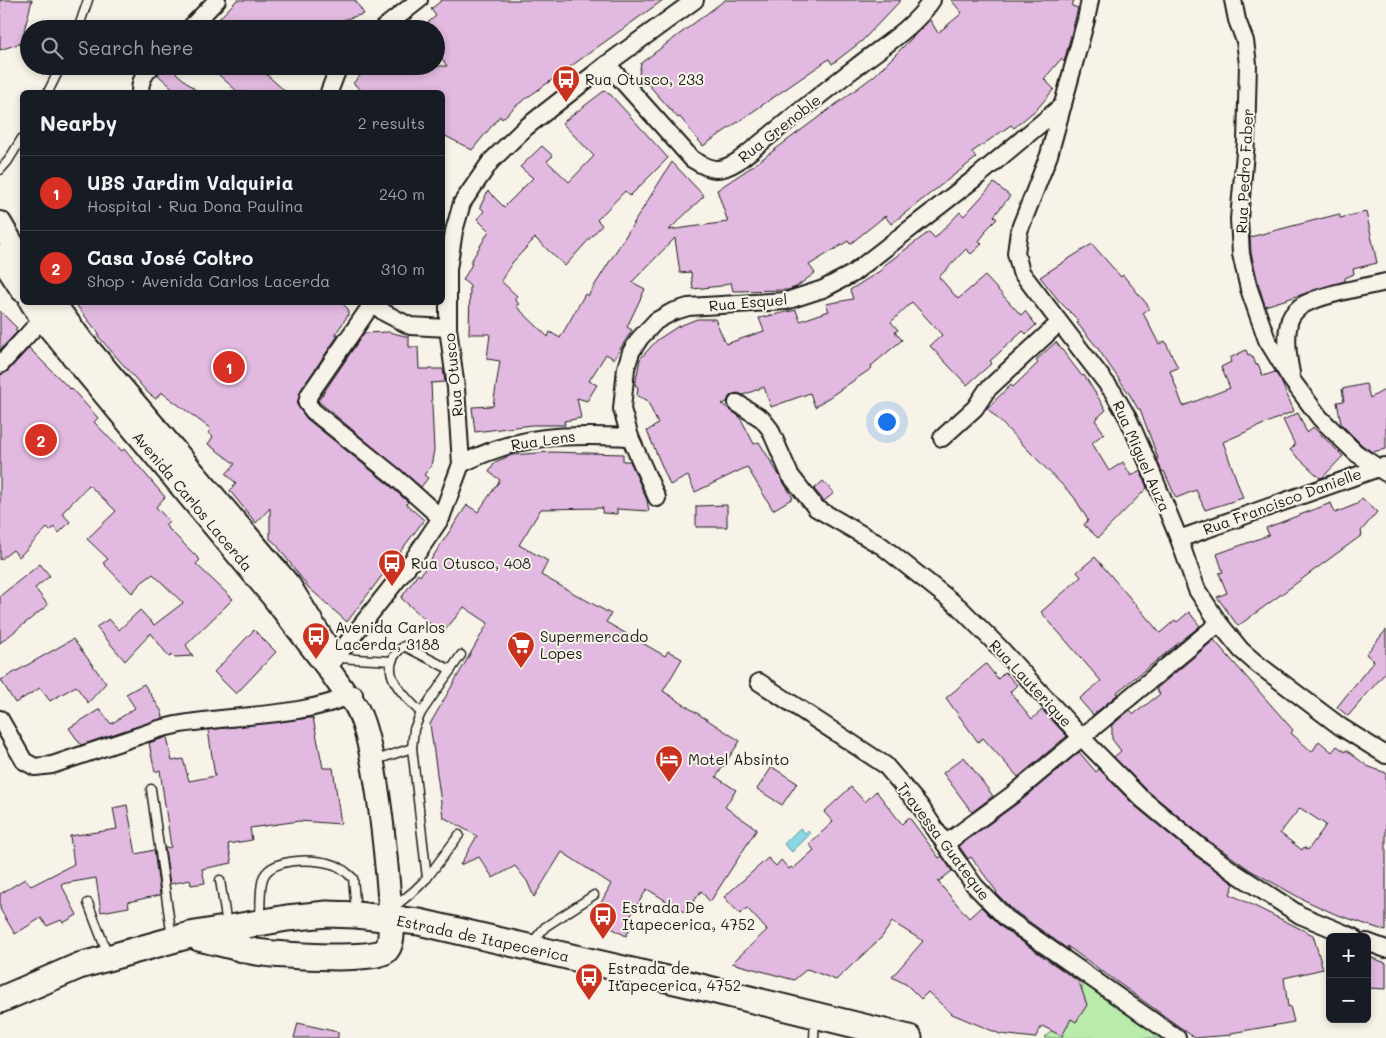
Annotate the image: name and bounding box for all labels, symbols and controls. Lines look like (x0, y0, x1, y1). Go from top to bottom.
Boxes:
search box (20, 20, 445, 75)
icon: search (38, 34, 66, 62)
text: Search here (78, 35, 194, 60)
bus stop icon: Rua Otusco, 233 (551, 64, 581, 103)
place label: Rua Otusco, 233 (585, 69, 704, 89)
street label: Rua Grenoble (734, 89, 824, 167)
street label: Rua Pedro Faber (1231, 108, 1257, 234)
text: Nearby (40, 109, 117, 136)
text: 2 results (358, 112, 425, 133)
text: UBS Jardim Valquiria (87, 170, 293, 195)
text: 1 (52, 183, 60, 204)
text: 240 m (379, 183, 425, 204)
text: Hospital · Rua Dona Paulina (87, 195, 303, 216)
text: Casa José Coltro (87, 245, 253, 270)
text: 2 (52, 258, 60, 279)
text: 310 m (381, 258, 425, 279)
text: Shop · Avenida Carlos Lacerda (87, 270, 330, 291)
street label: Rua Esquel (708, 289, 788, 315)
street label: Rua Otusco (439, 332, 467, 418)
pin: 1 (213, 348, 245, 386)
street label: Rua Miguel Auza (1109, 397, 1175, 515)
your location (874, 409, 900, 435)
pin: 2 (25, 421, 57, 459)
street label: Rua Lens (510, 426, 576, 454)
street label: Avenida Carlos Lacerda (129, 427, 257, 575)
street label: Rua Francisco Danielle (1200, 463, 1364, 539)
bus stop icon: Rua Otusco, 408 (377, 548, 407, 587)
place label: Rua Otusco, 408 (411, 553, 531, 573)
place label: Avenida Carlos Lacerda, 3188 (335, 617, 445, 654)
bus stop icon: Avenida Carlos Lacerda, 3188 (301, 621, 331, 660)
place label: Supermercado Lopes (540, 626, 648, 663)
supermarket icon: Supermercado Lopes (506, 630, 536, 669)
street label: Rua Lauterique (985, 635, 1077, 731)
hotel icon: Motel Absinto (654, 744, 684, 783)
place label: Motel Absinto (688, 749, 789, 769)
street label: Travessa Guateque (893, 778, 995, 904)
place label: Estrada De Itapecerica, 4752 (622, 897, 755, 934)
bus stop icon: Estrada De Itapecerica, 4752 (588, 901, 618, 940)
street label: Estrada de Itapecerica (395, 910, 571, 966)
map controls (1326, 933, 1371, 1023)
button: + (1326, 933, 1371, 978)
place label: Estrada de Itapecerica, 4752 (608, 958, 741, 995)
bus stop icon: Estrada de Itapecerica, 4752 (574, 962, 604, 1001)
button: − (1326, 978, 1371, 1023)

